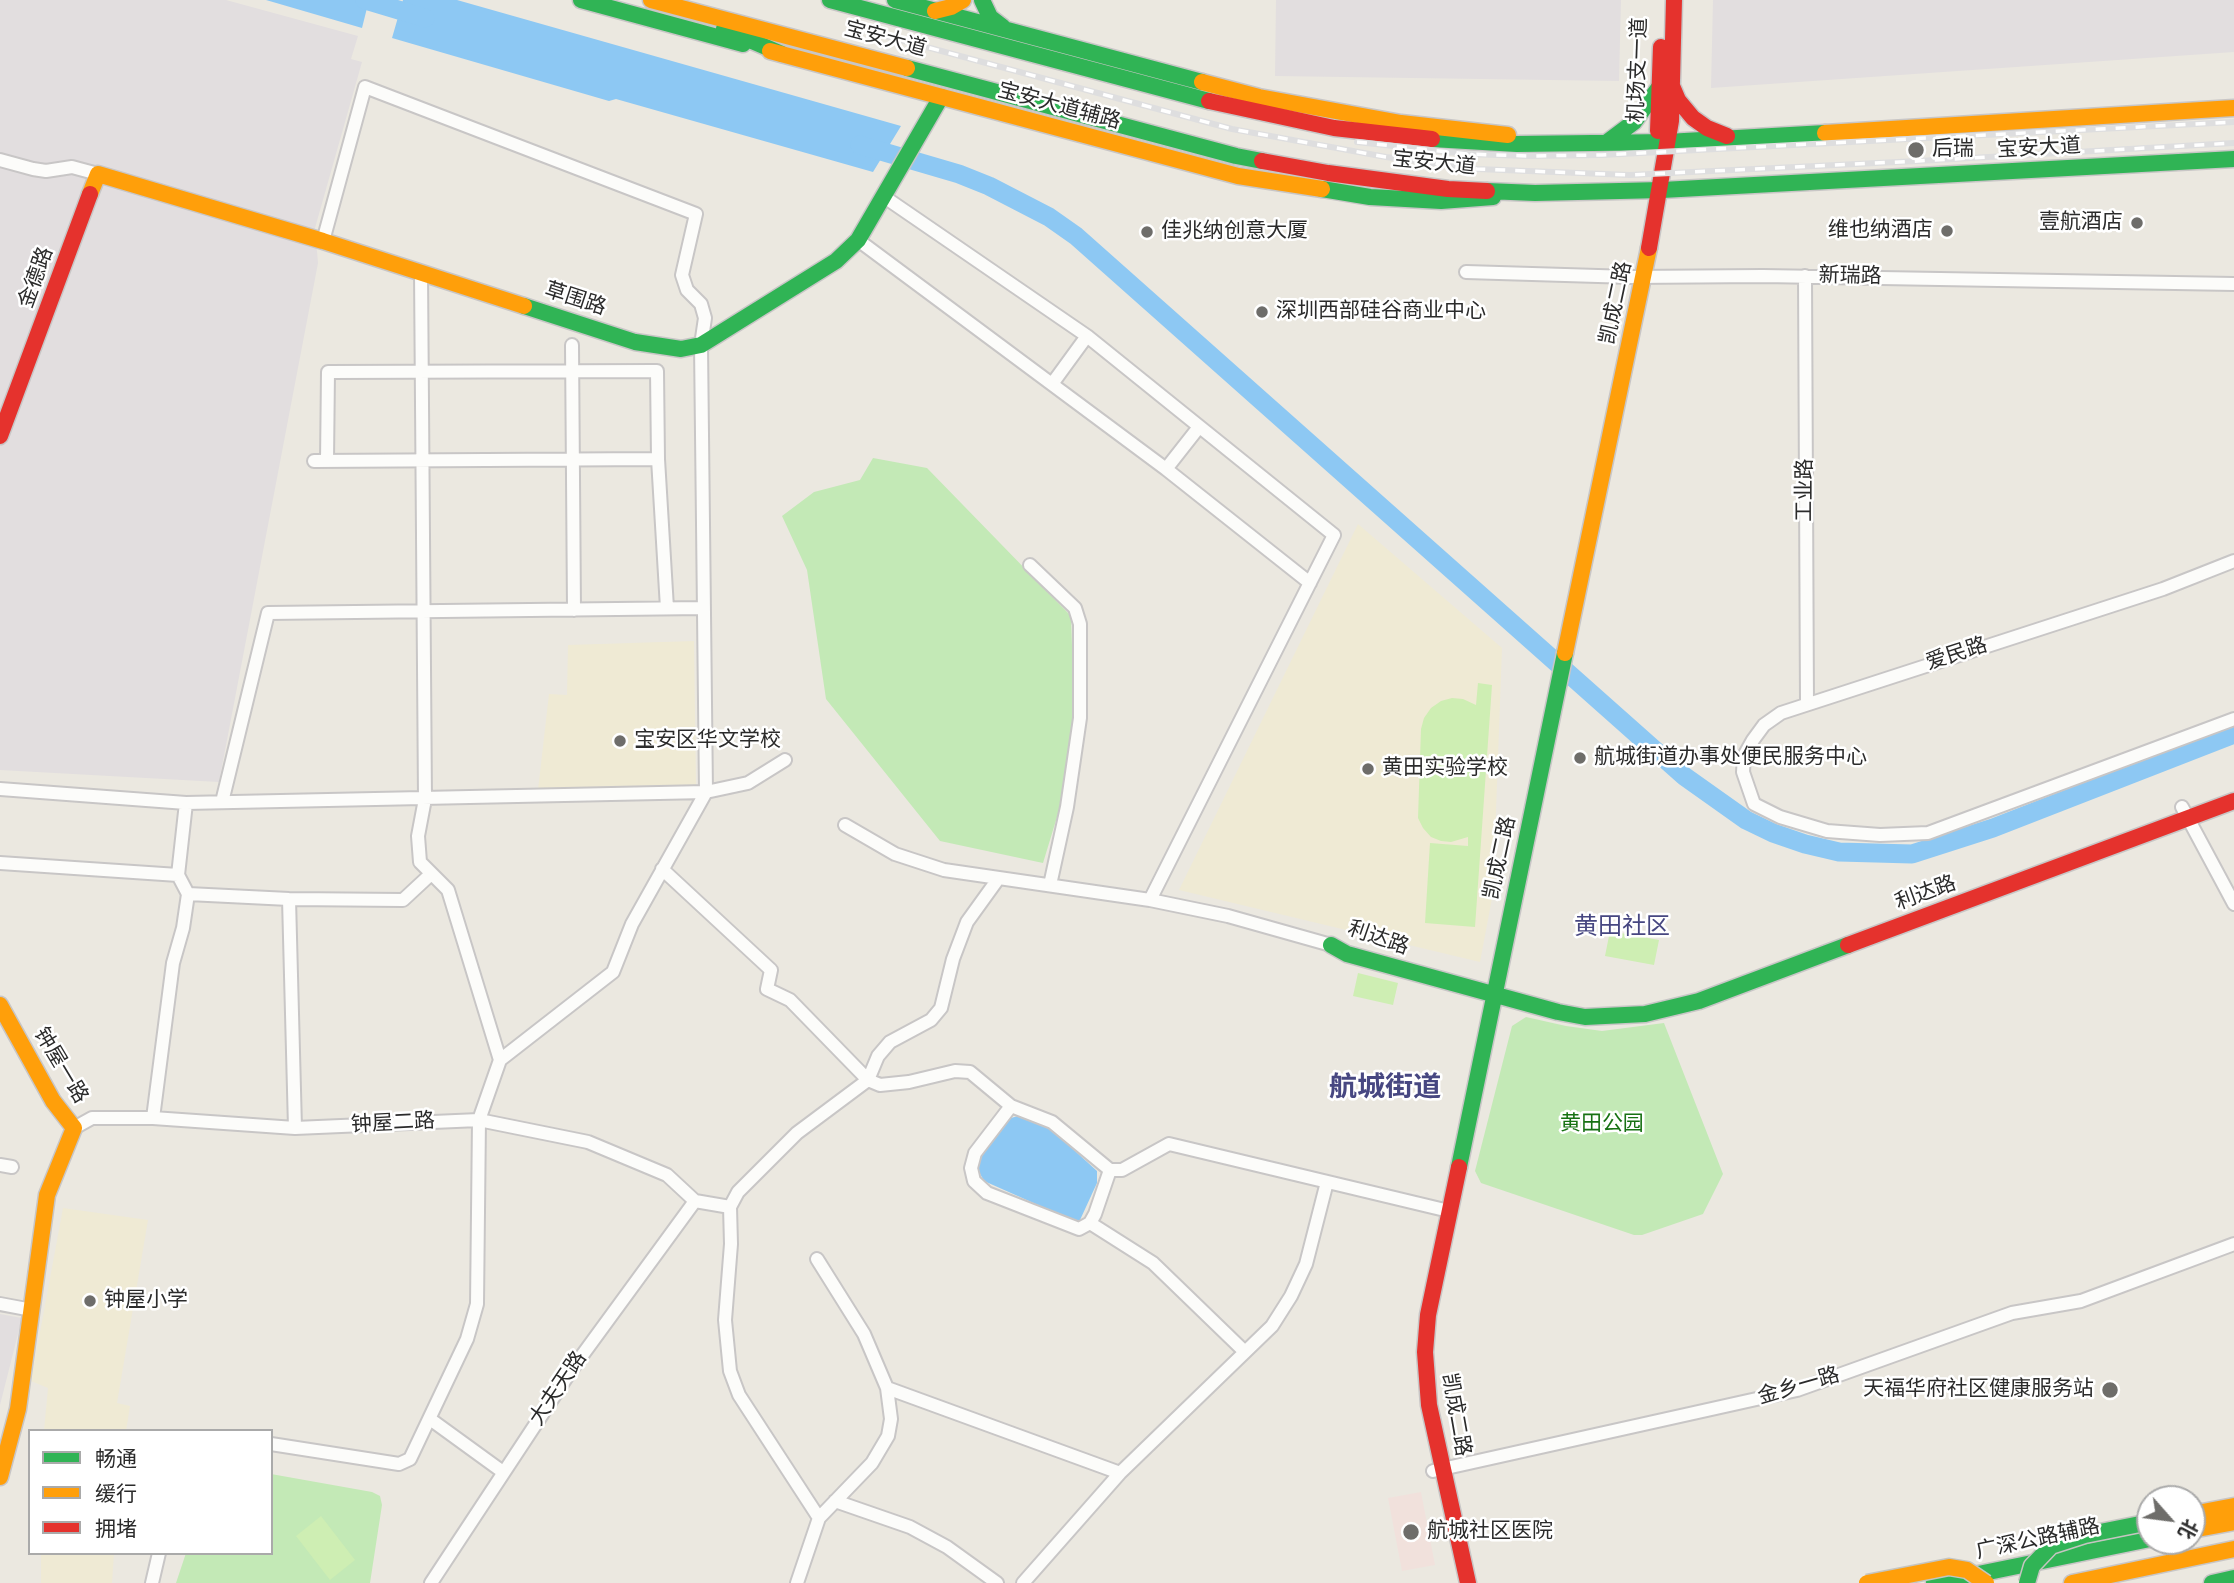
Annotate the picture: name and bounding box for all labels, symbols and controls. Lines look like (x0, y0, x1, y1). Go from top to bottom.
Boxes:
street label: 宝安大道 (841, 17, 929, 63)
street label: 机场支一道 (1625, 17, 1653, 123)
street label: 宝安大道辅路 (995, 79, 1123, 135)
street label: 宝安大道 (1996, 134, 2082, 164)
place label: 后瑞 (1932, 137, 1974, 163)
marker: 后瑞 (1906, 140, 1926, 160)
street label: 宝安大道 (1391, 147, 1477, 181)
place label: 壹航酒店 (2039, 210, 2123, 236)
marker: 壹航酒店 (2129, 215, 2145, 231)
place label: 维也纳酒店 (1828, 218, 1933, 244)
place label: 佳兆纳创意大厦 (1161, 219, 1308, 245)
marker: 维也纳酒店 (1939, 223, 1955, 239)
marker: 佳兆纳创意大厦 (1139, 224, 1155, 240)
street label: 金德路 (14, 244, 60, 312)
street label: 凯成二路 (1596, 259, 1638, 347)
street label: 新瑞路 (1818, 264, 1882, 290)
street label: 草围路 (541, 278, 609, 322)
place label: 深圳西部硅谷商业中心 (1276, 299, 1486, 325)
marker: 深圳西部硅谷商业中心 (1254, 304, 1270, 320)
street label: 工业路 (1793, 459, 1819, 521)
street label: 爱民路 (1923, 633, 1991, 677)
place label: 宝安区华文学校 (634, 728, 781, 754)
marker: 宝安区华文学校 (612, 733, 628, 749)
place label: 航城街道办事处便民服务中心 (1594, 745, 1867, 771)
marker: 航城街道办事处便民服务中心 (1572, 750, 1588, 766)
place label: 黄田实验学校 (1382, 756, 1508, 782)
marker: 黄田实验学校 (1360, 761, 1376, 777)
street label: 凯成二路 (1480, 814, 1522, 902)
street label: 利达路 (1892, 871, 1960, 917)
district label: 黄田社区 (1574, 914, 1670, 942)
street label: 利达路 (1344, 917, 1412, 961)
street label: 钟屋一路 (28, 1024, 92, 1108)
district label: 航城街道 (1329, 1072, 1441, 1106)
street label: 钟屋二路 (350, 1109, 436, 1139)
park label: 黄田公园 (1560, 1112, 1644, 1138)
place label: 钟屋小学 (104, 1288, 188, 1314)
marker: 钟屋小学 (82, 1293, 98, 1309)
street label: 大夫天路 (525, 1347, 593, 1431)
street label: 金乡一路 (1755, 1363, 1843, 1411)
street label: 凯成二路 (1435, 1371, 1475, 1459)
place label: 天福华府社区健康服务站 (1863, 1377, 2094, 1403)
marker: 天福华府社区健康服务站 (2100, 1380, 2120, 1400)
legend (28, 1429, 273, 1555)
text: 畅通 (95, 1444, 137, 1474)
text: 缓行 (95, 1479, 137, 1509)
north arrow (2136, 1485, 2206, 1555)
text: 拥堵 (95, 1514, 137, 1544)
text: 北 (2172, 1514, 2205, 1544)
street label: 广深公路辅路 (1974, 1515, 2102, 1565)
place label: 航城社区医院 (1427, 1519, 1553, 1545)
marker: 航城社区医院 (1401, 1522, 1421, 1542)

